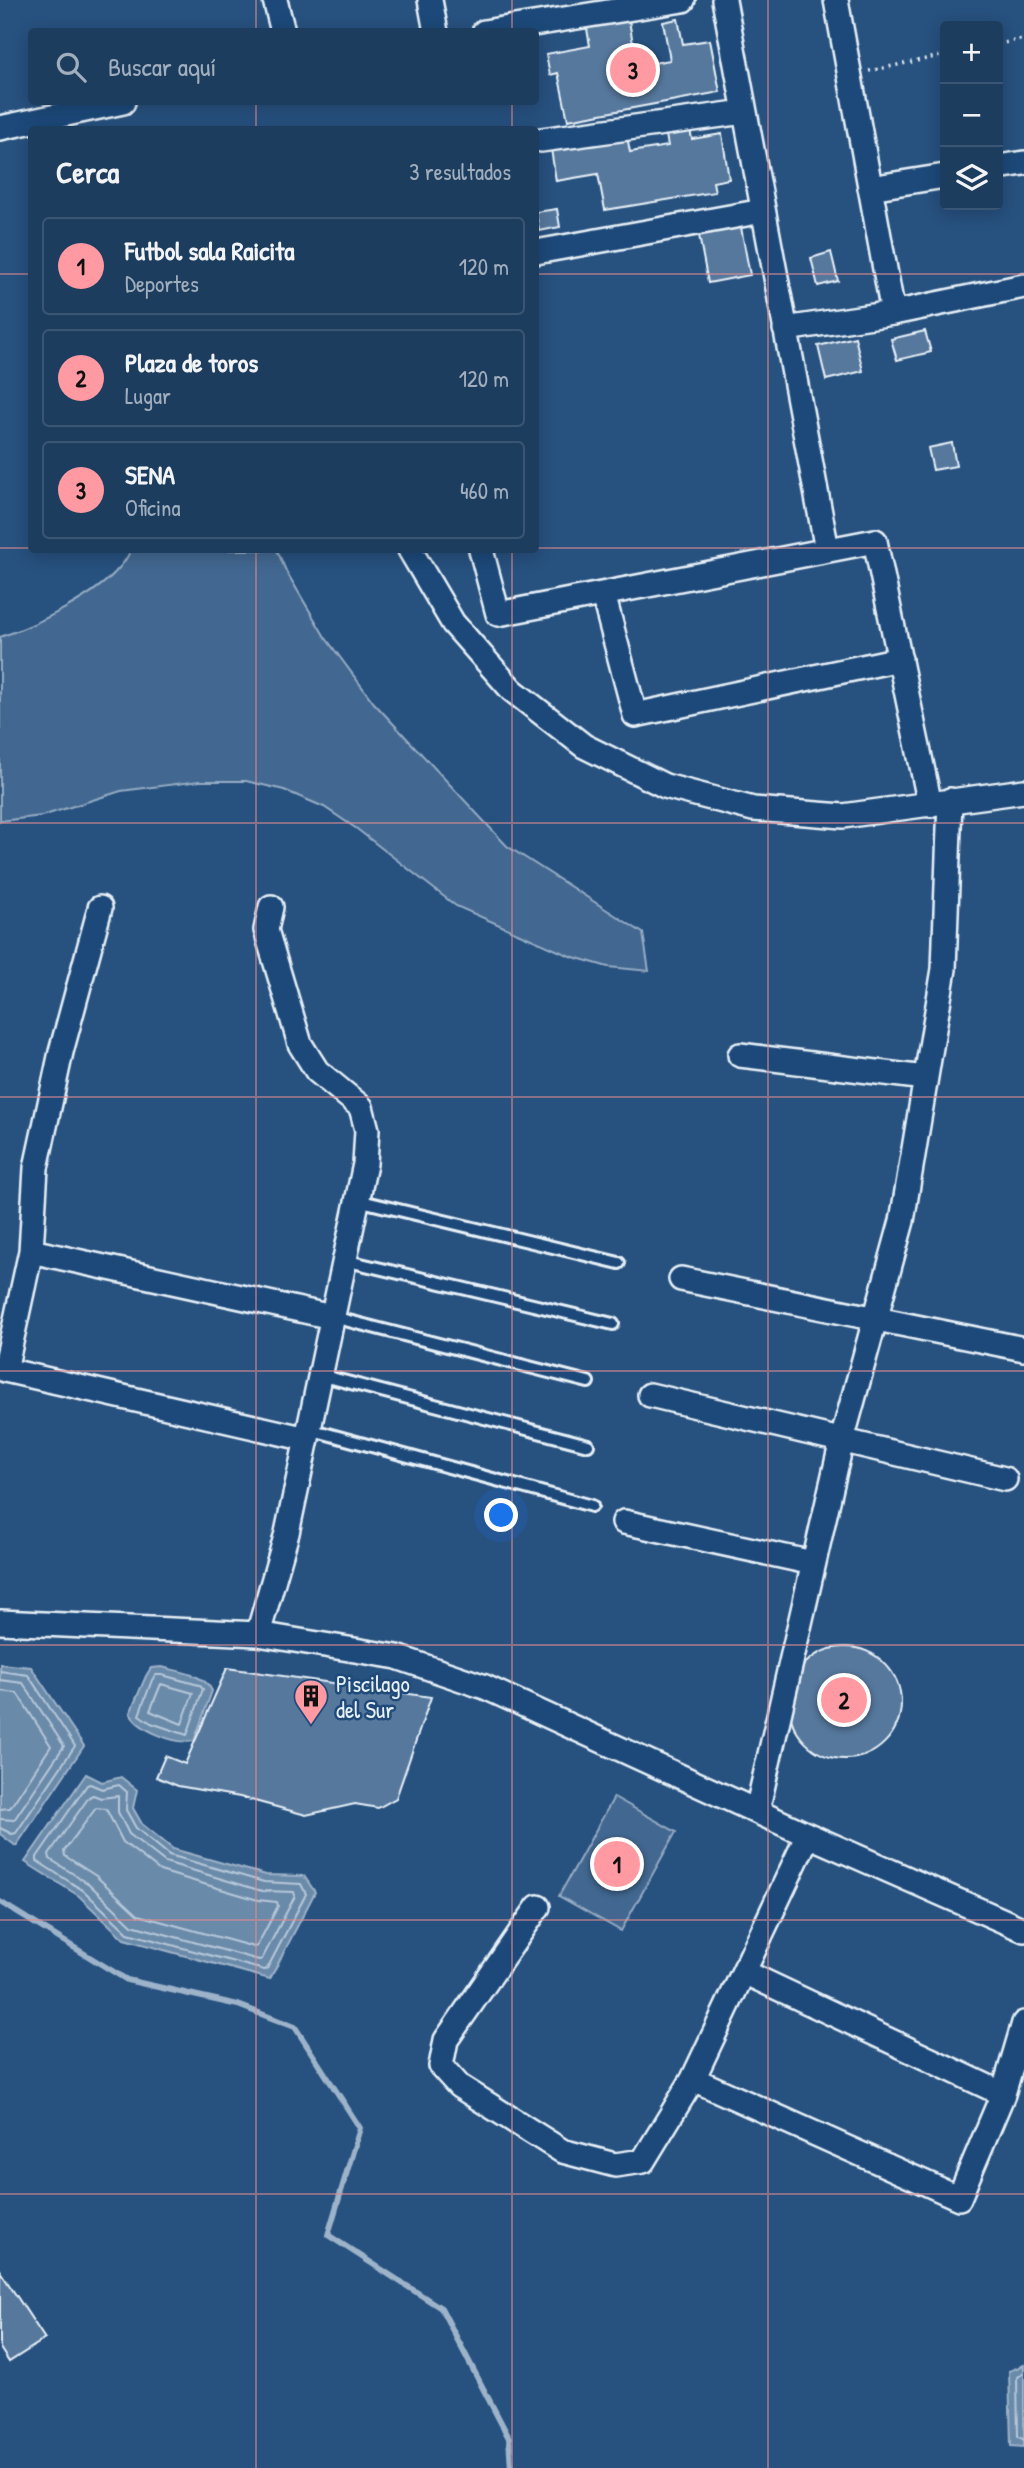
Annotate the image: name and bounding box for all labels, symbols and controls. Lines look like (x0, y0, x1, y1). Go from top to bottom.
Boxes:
map controls (940, 21, 1003, 210)
button: + (940, 21, 1003, 84)
search box (28, 28, 539, 105)
pin: 3 (610, 44, 656, 96)
icon: search (52, 48, 90, 86)
text: Buscar aquí (108, 49, 216, 84)
button: − (940, 84, 1003, 147)
button: layers (940, 147, 1003, 210)
text: Cerca (56, 152, 119, 192)
text: 3 resultados (409, 156, 511, 187)
text: Futbol sala Raicita (125, 233, 294, 268)
text: 1 (77, 251, 85, 282)
text: 120 m (459, 251, 509, 282)
text: Deportes (125, 268, 199, 299)
text: Plaza de toros (125, 345, 258, 380)
text: 2 (76, 363, 86, 394)
text: 120 m (459, 363, 509, 394)
text: Lugar (125, 380, 171, 411)
text: SENA (125, 457, 175, 492)
text: 3 (76, 475, 86, 506)
text: 460 m (460, 475, 509, 506)
text: Oficina (125, 492, 180, 523)
your location (484, 1498, 518, 1532)
place label: Piscilago del Sur (336, 1668, 410, 1725)
pin: 2 (821, 1674, 867, 1726)
building icon: Piscilago del Sur (292, 1677, 330, 1726)
pin: 1 (594, 1838, 640, 1890)

